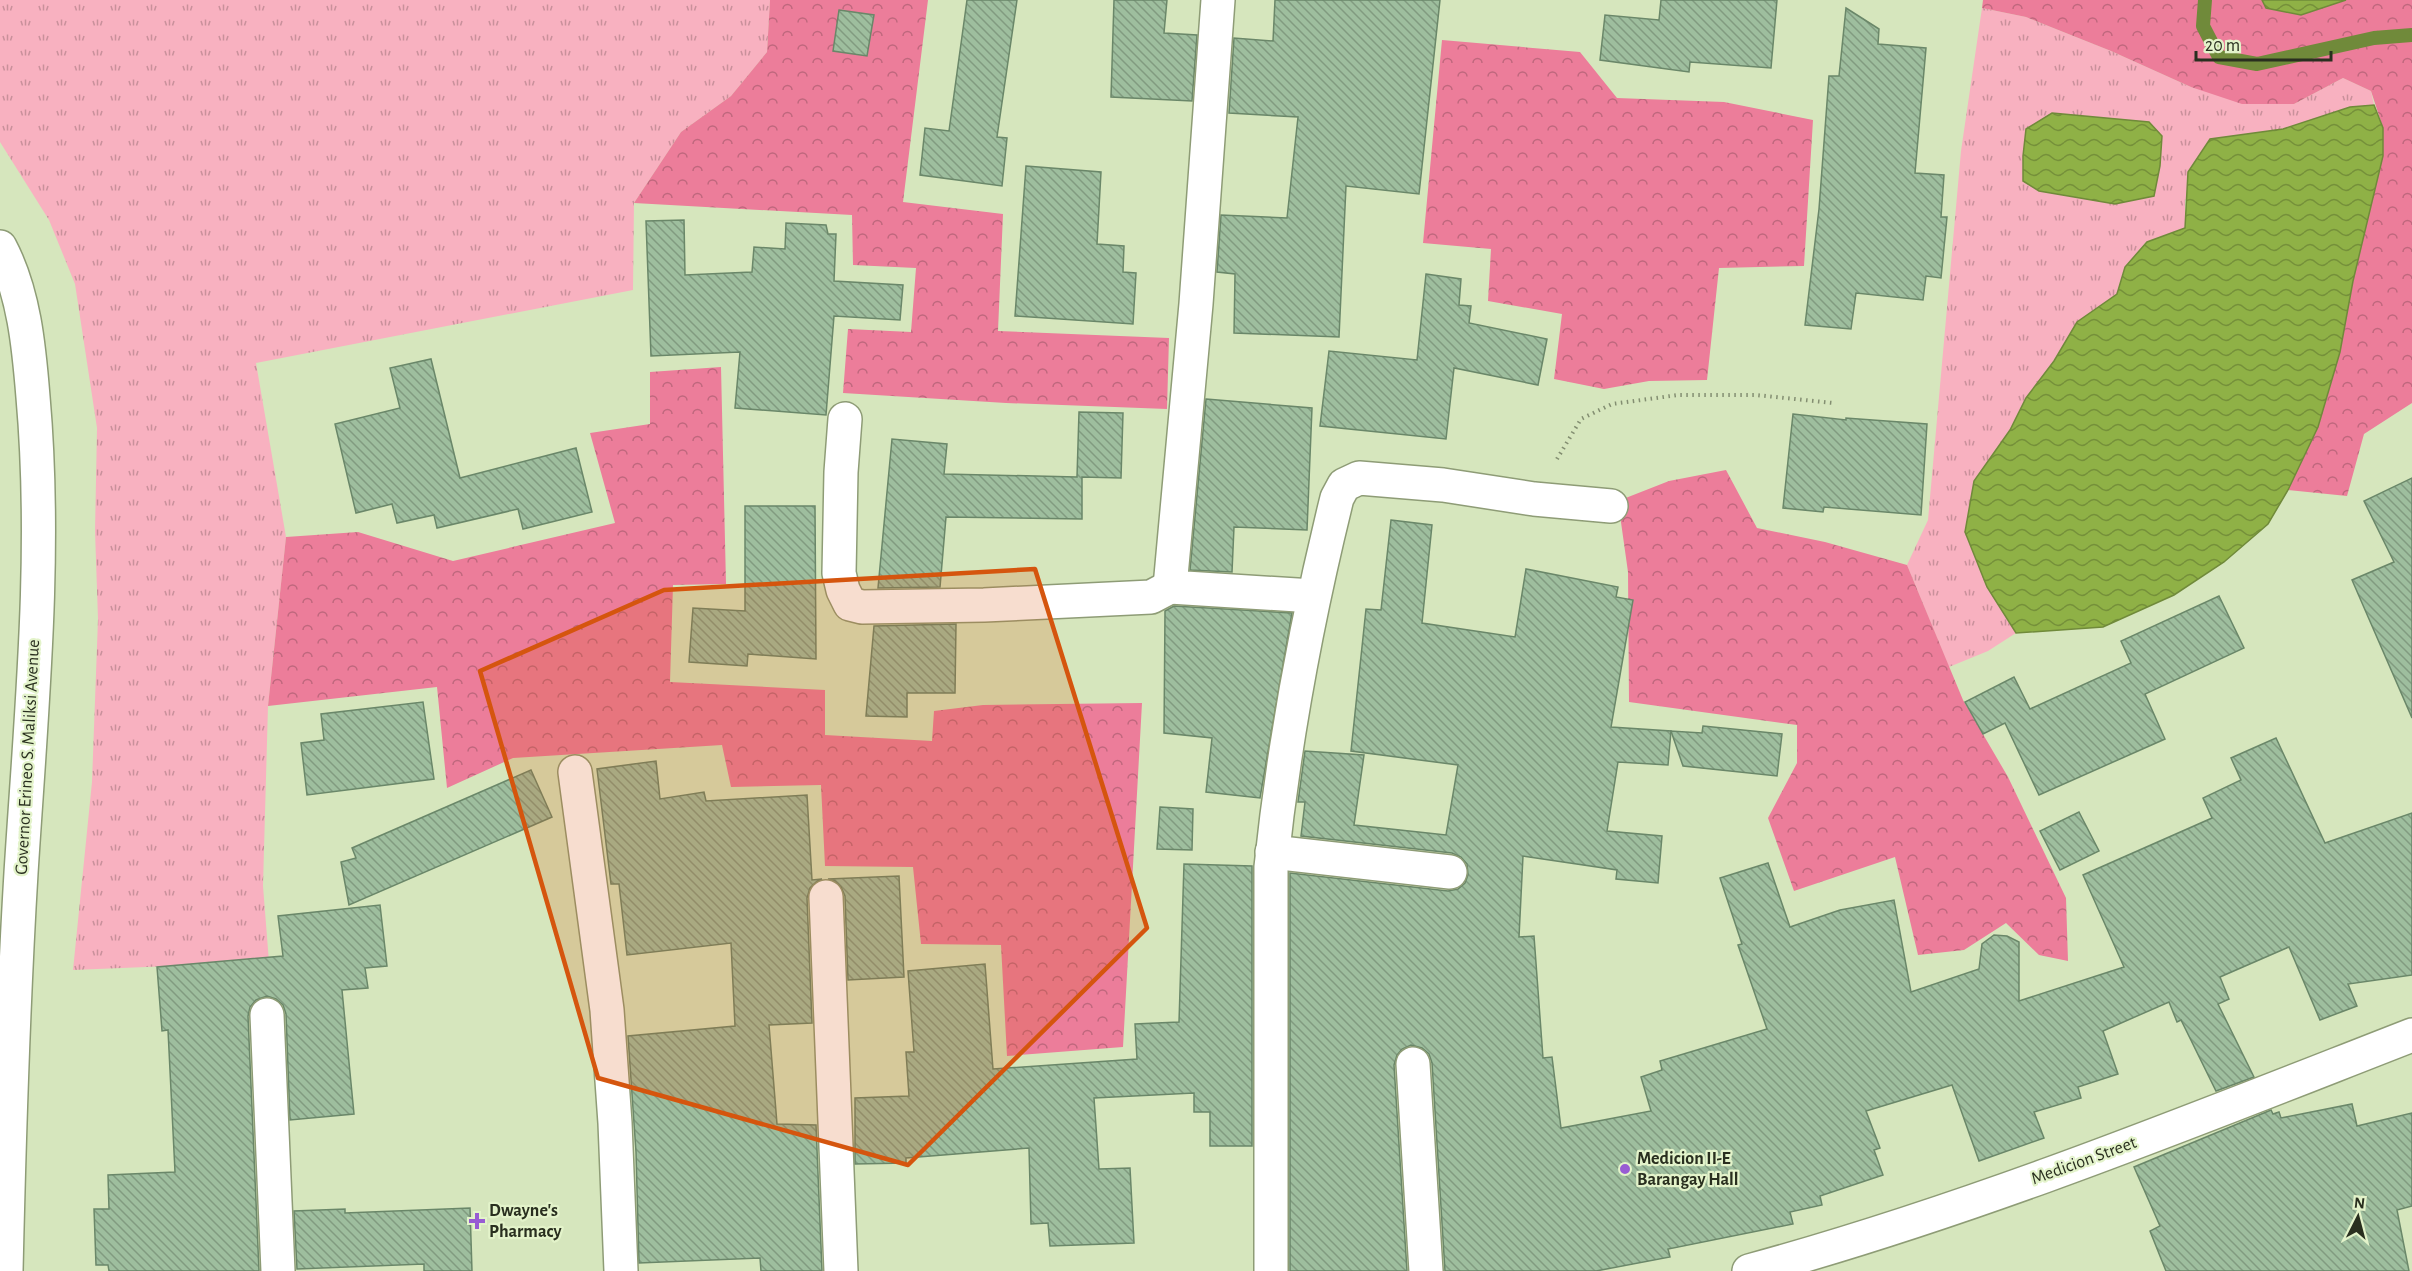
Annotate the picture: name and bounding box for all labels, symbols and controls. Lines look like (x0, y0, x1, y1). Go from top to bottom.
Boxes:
scale bar (2196, 24, 2331, 62)
text: 20 m (2205, 37, 2240, 55)
street label: Governor Erineo S. Maliksi Avenue (13, 639, 43, 875)
street label: Medicion Street (2029, 1134, 2139, 1188)
place label: Medicion II-E Barangay Hall (1637, 1150, 1739, 1189)
marker: Medicion II-E Barangay Hall (1618, 1162, 1632, 1176)
north arrow (2328, 1187, 2388, 1247)
text: N (2353, 1195, 2366, 1212)
place label: Dwayne's Pharmacy (489, 1202, 562, 1241)
marker: Dwayne's Pharmacy (470, 1214, 484, 1228)

